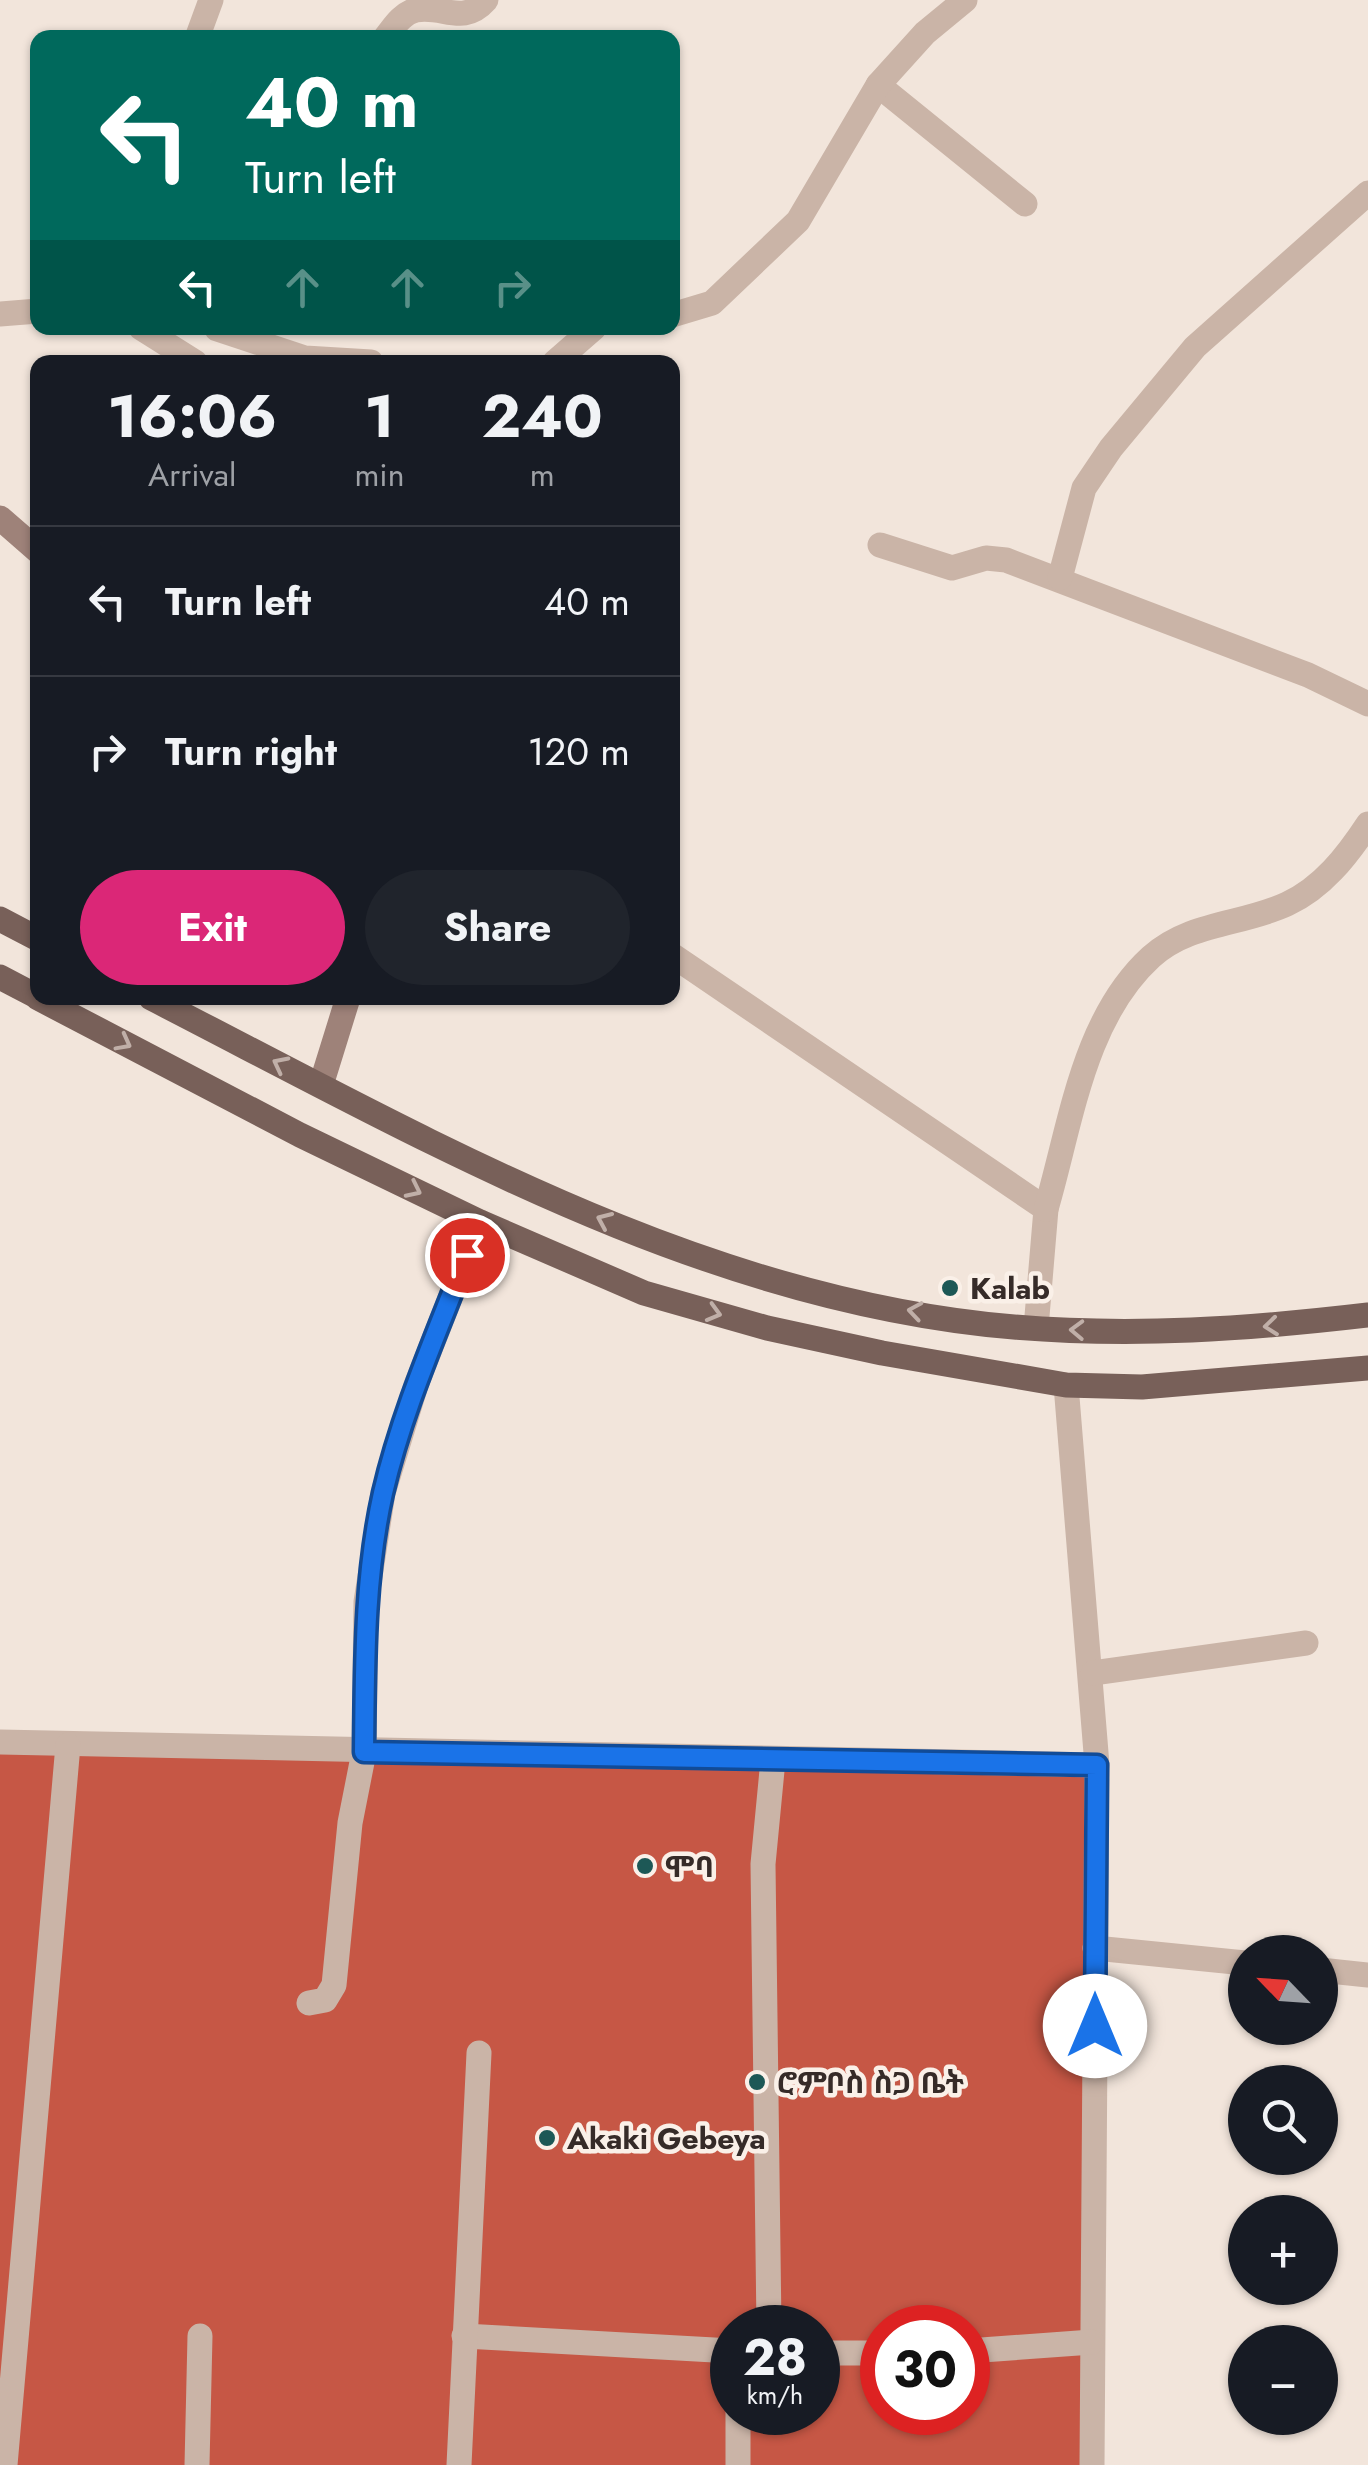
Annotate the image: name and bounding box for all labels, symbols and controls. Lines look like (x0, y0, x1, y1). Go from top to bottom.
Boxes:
text: 40 m (245, 52, 419, 153)
icon: left (80, 70, 210, 200)
text: Turn left (245, 145, 396, 210)
icon: left (170, 260, 225, 315)
icon: ahead (275, 260, 330, 315)
icon: ahead (380, 260, 435, 315)
icon: right (485, 260, 540, 315)
text: 16:06 (107, 373, 277, 460)
text: 1 (364, 373, 395, 460)
text: 240 (482, 373, 603, 460)
text: Arrival (148, 452, 236, 498)
text: min (354, 452, 405, 498)
text: m (530, 452, 555, 498)
icon: left (80, 574, 135, 629)
text: Turn left (165, 574, 311, 629)
text: 40 m (544, 574, 630, 629)
icon: right (80, 724, 135, 779)
text: Turn right (165, 724, 337, 779)
text: 120 m (527, 724, 630, 779)
button: Exit (80, 870, 345, 985)
button: Share (365, 870, 630, 985)
one-way arrow (114, 1031, 132, 1050)
one-way arrow (272, 1057, 290, 1076)
one-way arrow (404, 1178, 422, 1198)
pin (425, 1213, 510, 1298)
one-way arrow (596, 1213, 614, 1233)
icon: arrive (440, 1228, 495, 1283)
place label: Kalab (970, 1267, 1050, 1310)
marker: Kalab (939, 1277, 961, 1299)
one-way arrow (705, 1301, 723, 1322)
one-way arrow (907, 1301, 923, 1322)
one-way arrow (1263, 1315, 1279, 1336)
one-way arrow (1068, 1320, 1084, 1341)
place label: ሞባ (665, 1845, 714, 1888)
marker: ሞባ (634, 1855, 656, 1877)
north arrow (1228, 1935, 1338, 2045)
map controls (1228, 1935, 1338, 2435)
position arrow (1043, 1974, 1147, 2078)
place label: ሮምቦስ ስጋ ቤት (777, 2061, 965, 2104)
button: search (1228, 2065, 1338, 2175)
marker: ሮምቦስ ስጋ ቤት (746, 2071, 768, 2093)
place label: Akaki Gebeya (566, 2117, 766, 2160)
marker: Akaki Gebeya (536, 2127, 558, 2149)
button: + (1228, 2195, 1338, 2305)
speed limit sign: 30 (860, 2305, 990, 2435)
text: 28 (743, 2321, 807, 2394)
button: − (1228, 2325, 1338, 2435)
text: km/h (747, 2377, 803, 2413)

